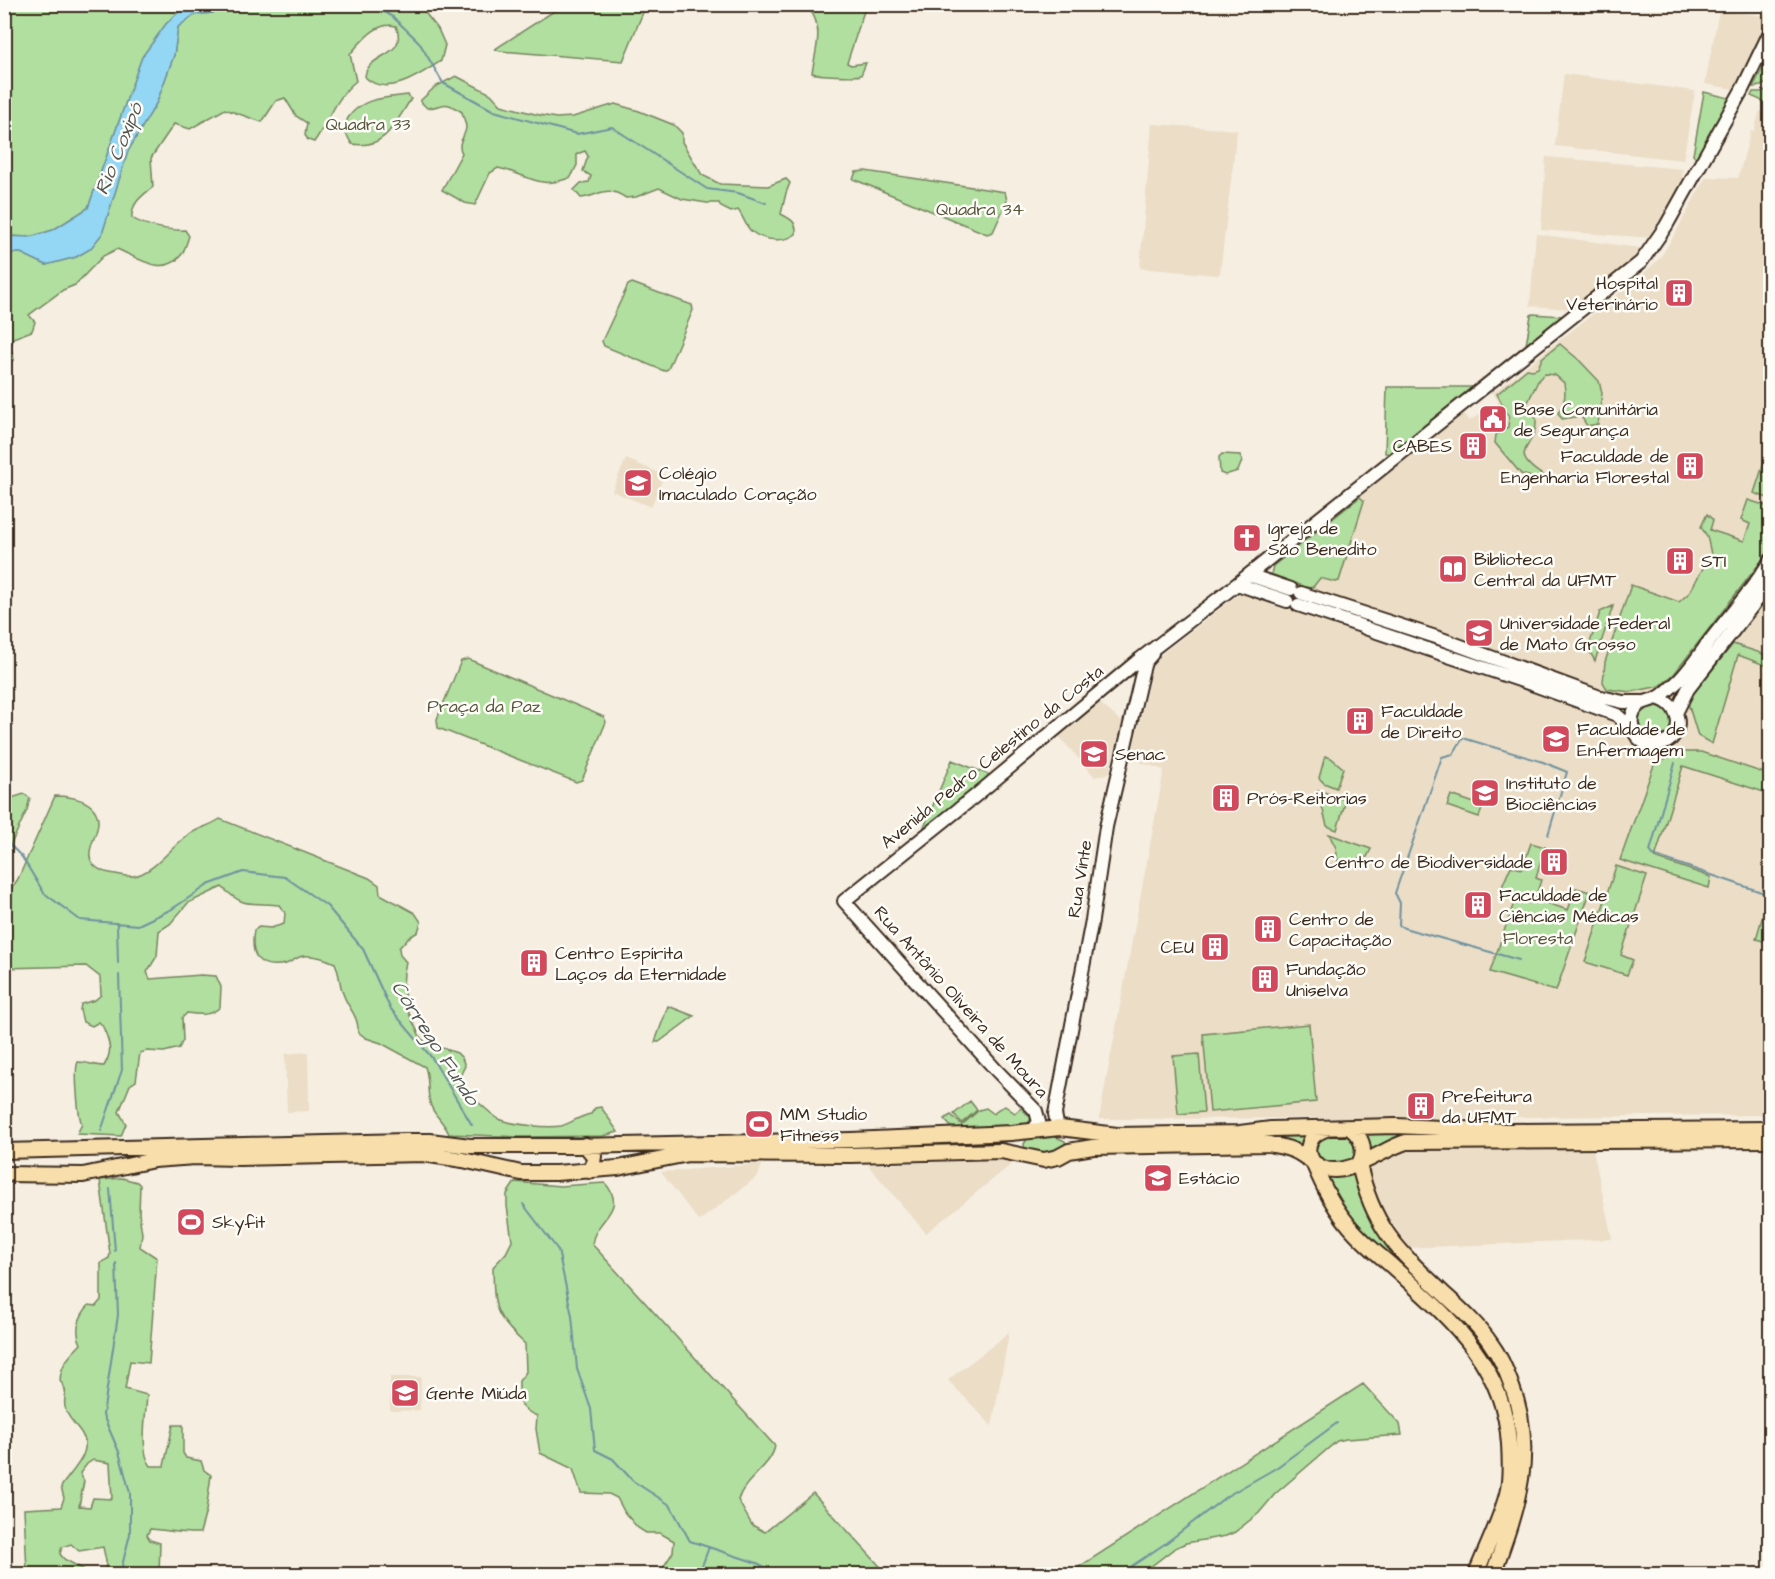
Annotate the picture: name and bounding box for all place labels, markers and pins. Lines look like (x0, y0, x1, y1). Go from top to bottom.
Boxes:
place label: Hospital Veterinário (1566, 271, 1658, 317)
building icon: Hospital Veterinário (1663, 277, 1695, 309)
place label: Base Comunitária de Segurança (1514, 397, 1658, 444)
public building icon: Base Comunitária de Segurança (1477, 403, 1509, 435)
building icon: CABES (1457, 430, 1489, 462)
place label: CABES (1393, 434, 1452, 459)
place label: Faculdade de Engenharia Florestal (1501, 444, 1669, 491)
building icon: Faculdade de Engenharia Florestal (1674, 450, 1706, 482)
place label: Colégio Imaculado Coração (659, 461, 817, 507)
school or university icon: Colégio Imaculado Coração (622, 467, 654, 499)
place label: Igreja de São Benedito (1268, 516, 1377, 562)
church icon: Igreja de São Benedito (1231, 522, 1263, 554)
building icon: STI (1664, 545, 1696, 577)
place label: Biblioteca Central da UFMT (1474, 547, 1617, 593)
place label: STI (1701, 549, 1727, 574)
library icon: Biblioteca Central da UFMT (1437, 553, 1469, 585)
place label: Universidade Federal de Mato Grosso (1500, 611, 1670, 657)
school or university icon: Universidade Federal de Mato Grosso (1463, 617, 1495, 649)
place label: Faculdade de Direito (1381, 699, 1464, 745)
building icon: Faculdade de Direito (1344, 705, 1376, 737)
place label: Faculdade de Enfermagem (1577, 717, 1686, 764)
school or university icon: Faculdade de Enfermagem (1540, 723, 1572, 755)
school or university icon: Senac (1078, 738, 1110, 770)
place label: Senac (1115, 742, 1166, 767)
place label: Instituto de Biociências (1506, 771, 1597, 817)
school or university icon: Instituto de Biociências (1469, 777, 1501, 809)
building icon: Prós-Reitorias (1210, 782, 1242, 814)
place label: Prós-Reitorias (1247, 786, 1367, 811)
building icon: Centro de Biodiversidade (1538, 846, 1570, 878)
place label: Centro de Biodiversidade (1325, 850, 1533, 875)
place label: Faculdade de Ciências Médicas (1499, 883, 1639, 929)
building icon: Faculdade de Ciências Médicas (1462, 889, 1494, 921)
place label: Centro de Capacitação (1289, 907, 1391, 953)
building icon: Centro de Capacitação (1252, 913, 1284, 945)
building icon: CEU (1199, 931, 1231, 963)
place label: CEU (1160, 935, 1194, 960)
place label: Centro Espírita Laços da Eternidade (555, 941, 727, 987)
building icon: Centro Espírita Laços da Eternidade (518, 947, 550, 979)
place label: Fundação Uniselva (1286, 957, 1366, 1003)
building icon: Fundação Uniselva (1249, 963, 1281, 995)
place label: Prefeitura da UFMT (1442, 1084, 1532, 1130)
building icon: Prefeitura da UFMT (1405, 1090, 1437, 1122)
place label: MM Studio Fitness (780, 1102, 867, 1148)
sports icon: MM Studio Fitness (743, 1108, 775, 1140)
school or university icon: Estácio (1142, 1162, 1174, 1194)
place label: Estácio (1179, 1166, 1239, 1191)
sports icon: Skyfit (175, 1206, 207, 1238)
place label: Skyfit (212, 1210, 266, 1236)
school or university icon: Gente Miúda (389, 1377, 421, 1409)
place label: Gente Miúda (426, 1381, 527, 1406)

